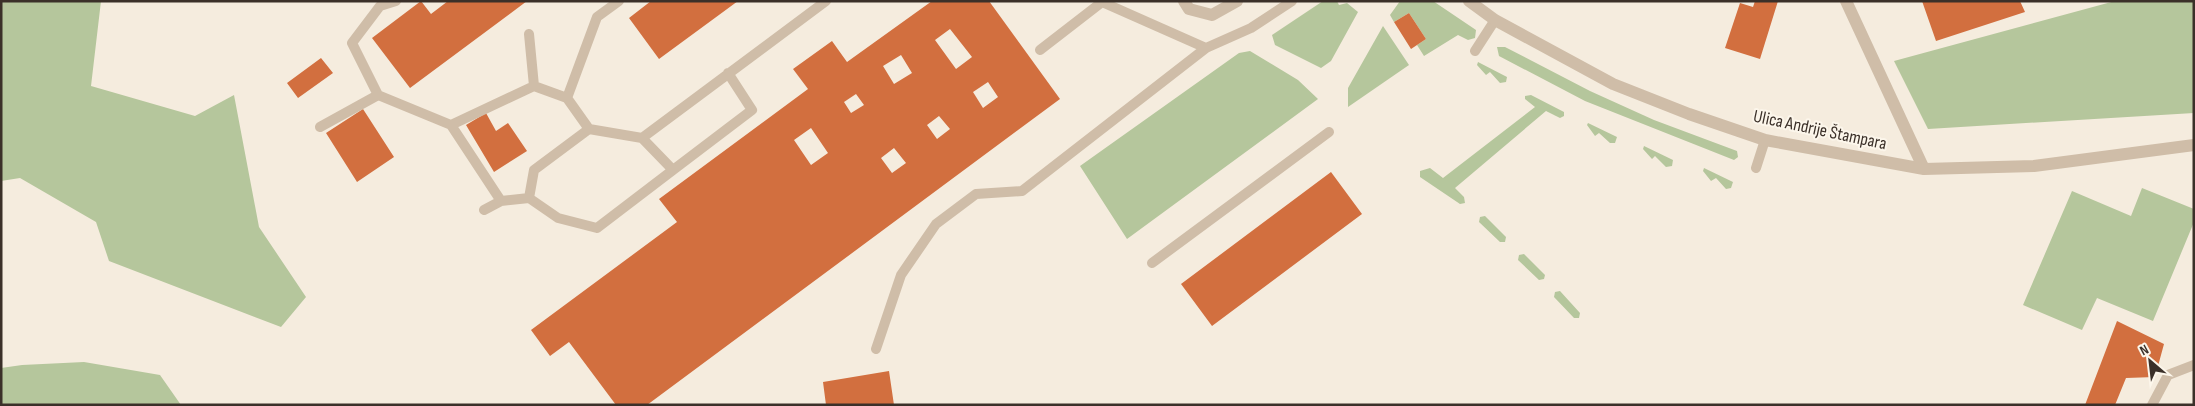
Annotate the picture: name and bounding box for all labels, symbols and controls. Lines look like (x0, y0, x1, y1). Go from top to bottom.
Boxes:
street label: Ulica Andrije Štampara (1752, 106, 1889, 154)
north arrow (2125, 336, 2175, 386)
text: N (2137, 341, 2151, 359)

